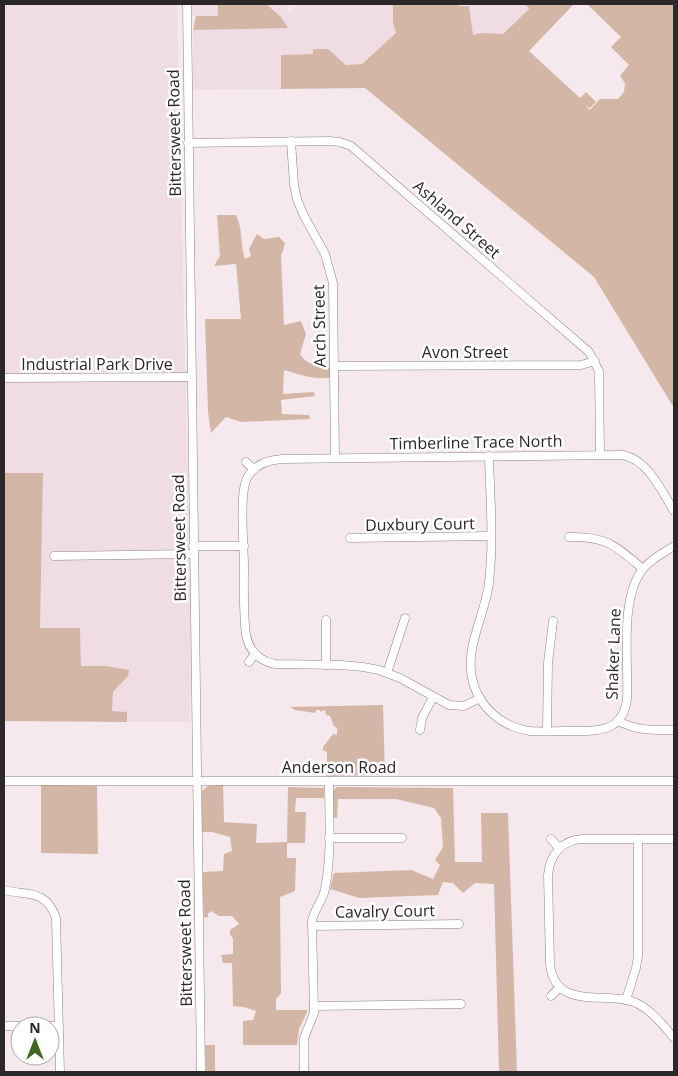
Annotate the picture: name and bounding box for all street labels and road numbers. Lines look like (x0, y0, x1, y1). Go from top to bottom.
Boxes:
street label: Bittersweet Road (162, 69, 186, 197)
street label: Ashland Street (409, 175, 506, 263)
street label: Arch Street (307, 284, 331, 368)
street label: Avon Street (422, 341, 508, 363)
street label: Industrial Park Drive (21, 353, 173, 375)
street label: Timberline Trace North (389, 429, 563, 455)
street label: Bittersweet Road (167, 474, 191, 602)
street label: Duxbury Court (365, 512, 475, 536)
street label: Shaker Lane (600, 608, 626, 700)
street label: Anderson Road (282, 756, 396, 778)
street label: Bittersweet Road (173, 879, 197, 1007)
street label: Cavalry Court (335, 899, 436, 923)

